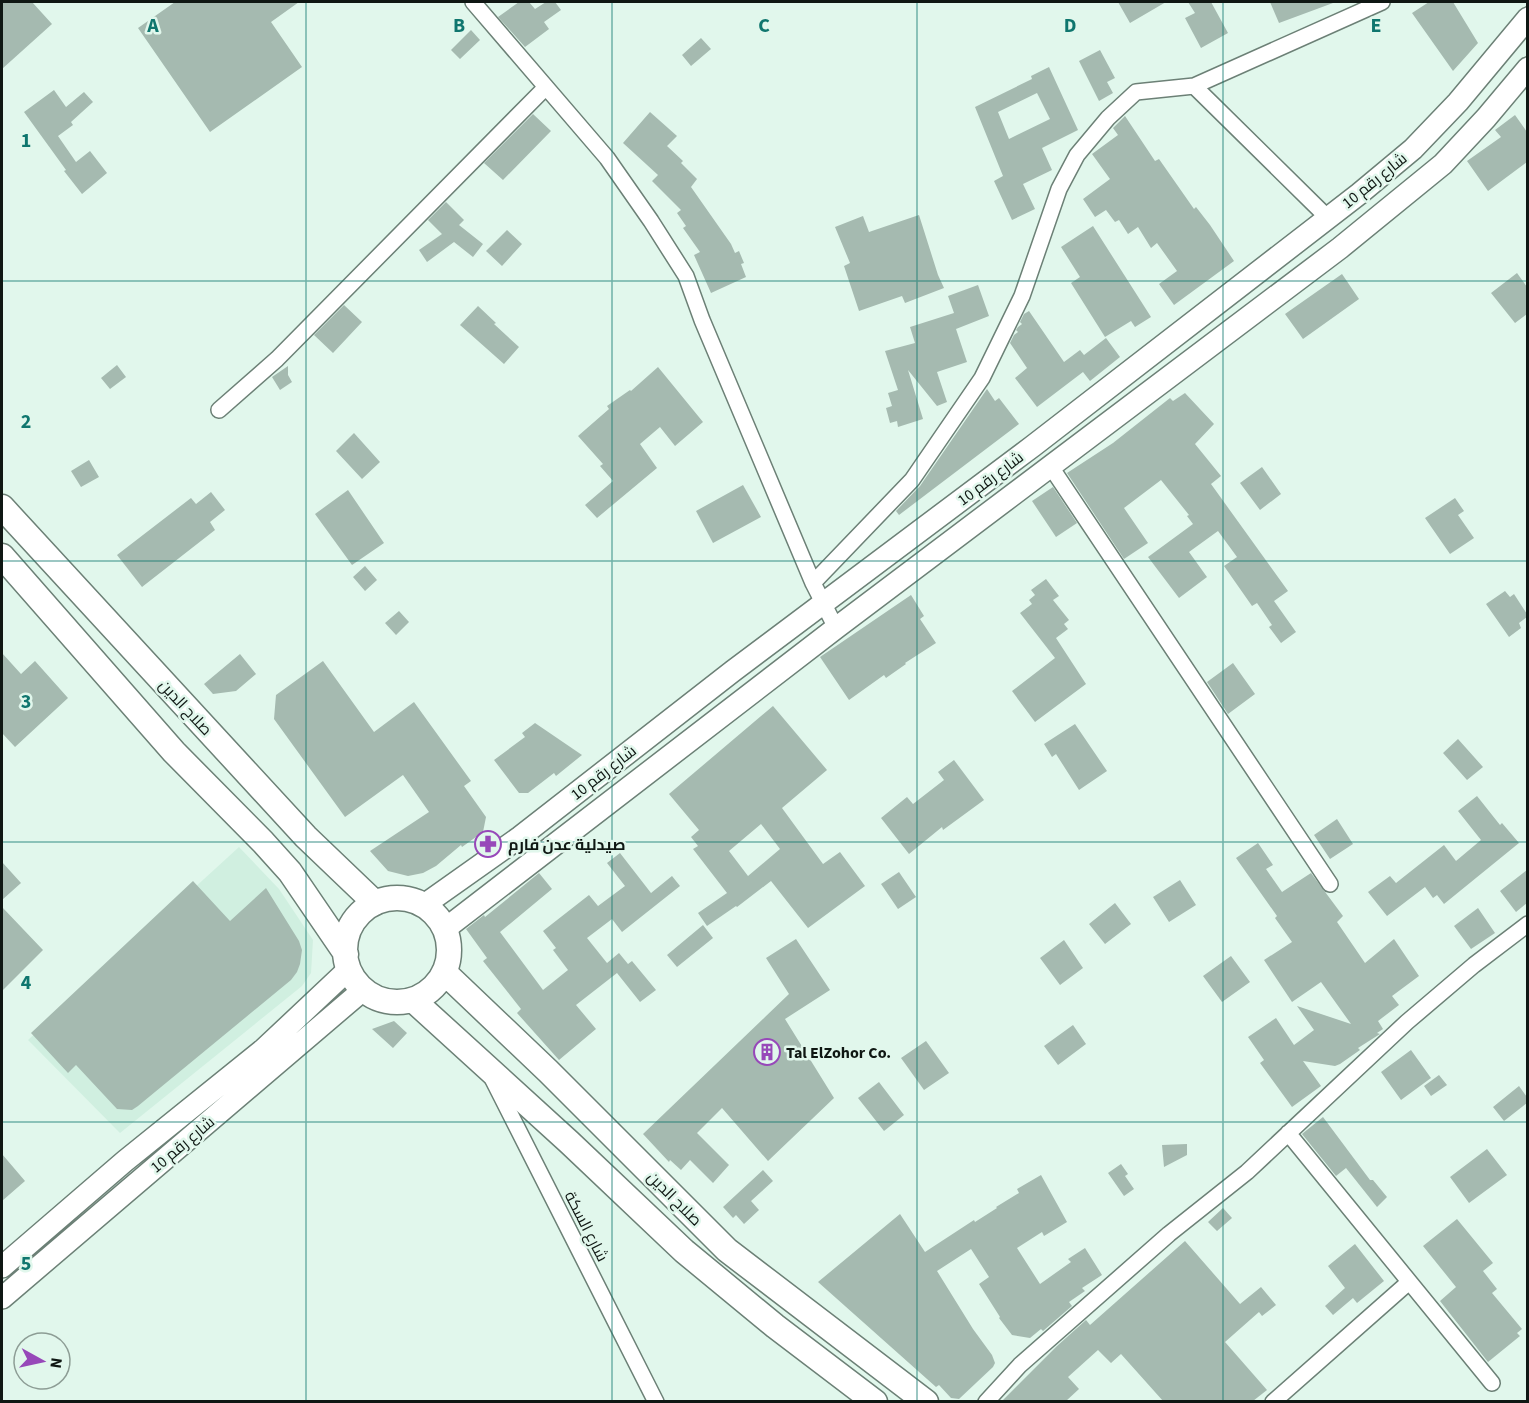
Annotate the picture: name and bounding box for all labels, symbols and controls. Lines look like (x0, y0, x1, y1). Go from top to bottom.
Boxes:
text: A (146, 12, 159, 40)
text: B (453, 12, 465, 40)
text: C (758, 12, 770, 40)
text: D (1064, 12, 1076, 40)
text: E (1371, 12, 1381, 40)
text: 1 (21, 127, 31, 155)
street label: شارع رقم 10 (1337, 148, 1412, 214)
text: 2 (21, 408, 31, 436)
street label: شارع رقم 10 (953, 447, 1028, 511)
street label: صلاح الدين (154, 675, 217, 740)
text: 3 (21, 688, 31, 716)
street label: شارع رقم 10 (566, 740, 641, 805)
pharmacy icon: صيدلية عدن فارم (473, 829, 503, 859)
place label: صيدلية عدن فارم (508, 834, 626, 856)
text: 4 (21, 969, 32, 997)
building icon: Tal ElZohor Co. (752, 1037, 782, 1067)
place label: Tal ElZohor Co. (786, 1042, 891, 1064)
street label: شارع رقم 10 (146, 1111, 219, 1178)
street label: صلاح الدين (642, 1167, 706, 1231)
street label: شارع السكة (559, 1187, 613, 1266)
text: 5 (21, 1250, 31, 1278)
north arrow (12, 1331, 72, 1391)
text: N (44, 1356, 67, 1370)

